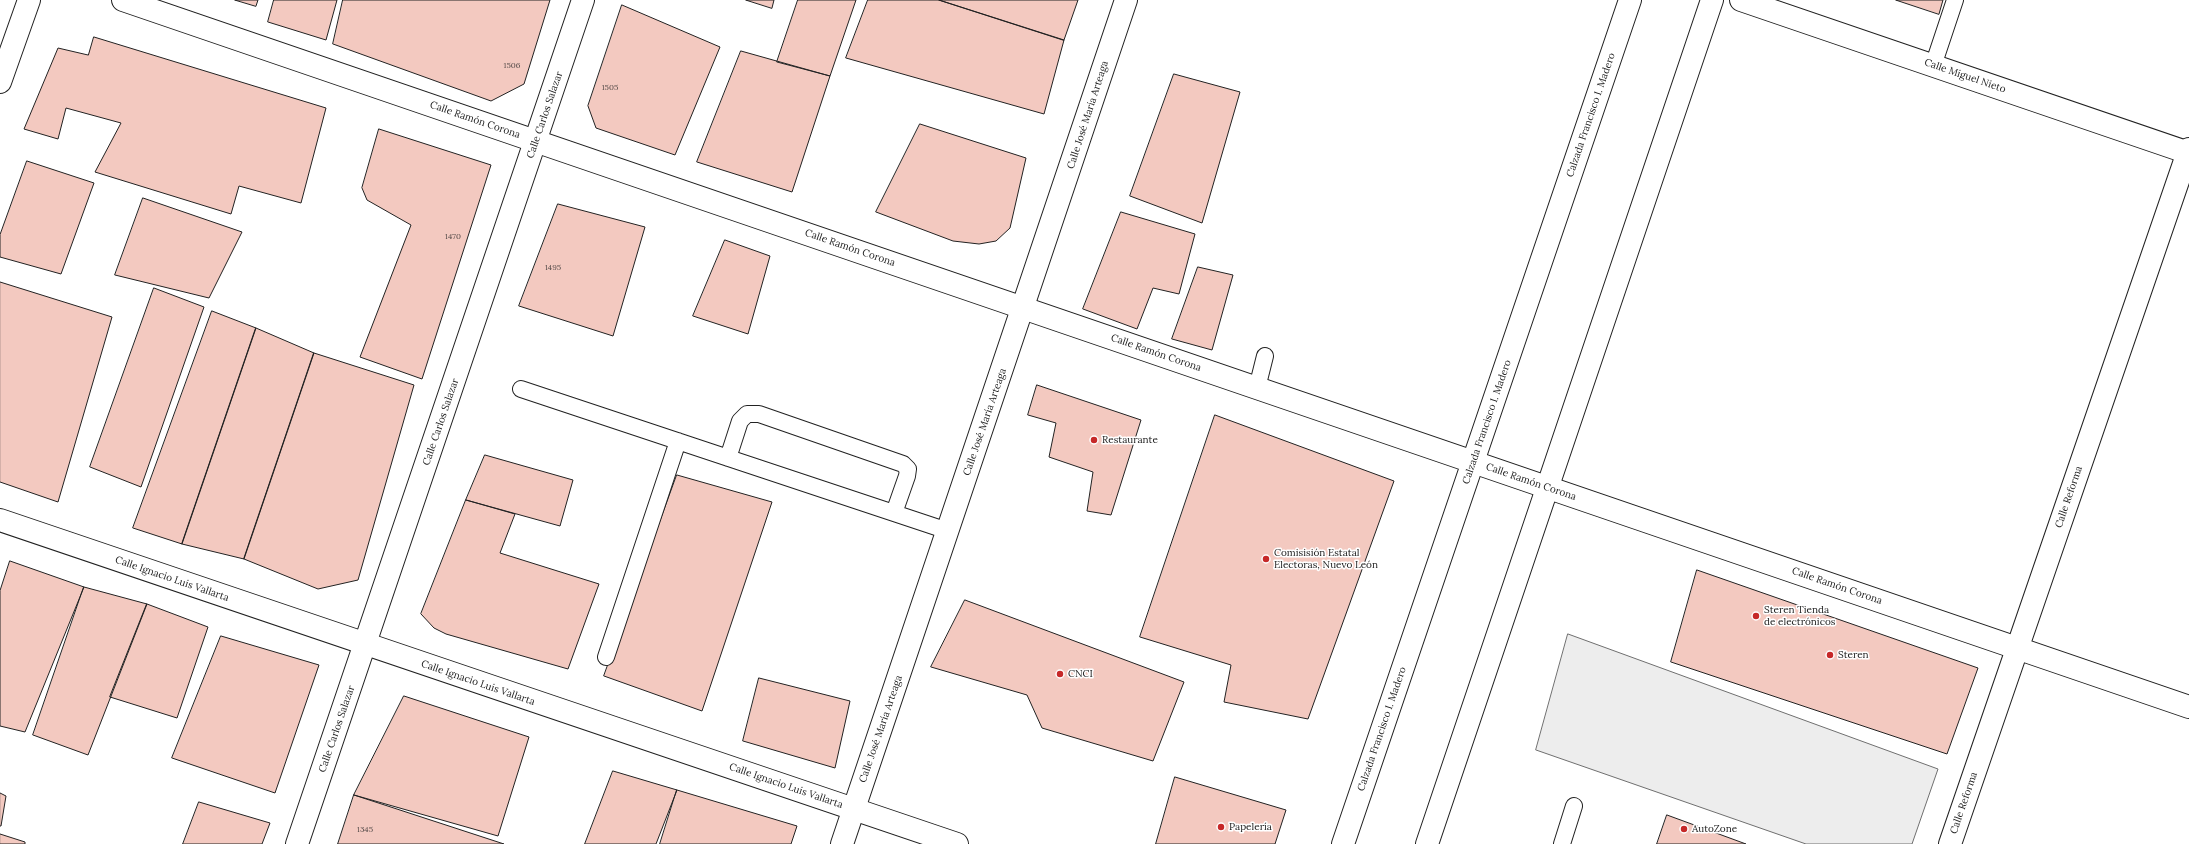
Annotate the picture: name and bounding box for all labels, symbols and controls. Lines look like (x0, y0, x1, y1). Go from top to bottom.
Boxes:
street label: Calzada Francisco I. Madero (1564, 51, 1618, 179)
street label: Calle Miguel Nieto (1923, 56, 2007, 96)
street label: Calle José María Arteaga (1065, 59, 1111, 171)
house number: 1506 (504, 61, 520, 71)
street label: Calle Carlos Salazar (524, 70, 566, 160)
house number: 1505 (602, 83, 618, 93)
street label: Calle Ramón Corona (428, 99, 522, 141)
street label: Calle Ramón Corona (803, 227, 897, 269)
house number: 1470 (445, 232, 461, 242)
house number: 1495 (545, 263, 561, 273)
street label: Calle Ramón Corona (1109, 332, 1203, 374)
street label: Calzada Francisco I. Madero (1460, 358, 1514, 486)
street label: Calle José María Arteaga (961, 367, 1009, 477)
street label: Calle Carlos Salazar (420, 377, 462, 467)
place label: Restaurante (1102, 434, 1158, 446)
marker: Restaurante (1089, 435, 1099, 445)
street label: Calle Ramón Corona (1484, 461, 1578, 503)
street label: Calle Reforma (2053, 464, 2085, 530)
place label: Comisisión Estatal Electoras, Nuevo León (1274, 547, 1378, 570)
street label: Calle Ignacio Luis Vallarta (114, 554, 230, 604)
marker: Comisisión Estatal Electoras, Nuevo León (1261, 554, 1271, 564)
street label: Calle Ramón Corona (1790, 565, 1884, 607)
place label: Steren Tienda de electrónicos (1764, 604, 1835, 628)
marker: Steren Tienda de electrónicos (1751, 611, 1761, 621)
place label: Steren (1838, 649, 1869, 661)
marker: Steren (1825, 650, 1835, 660)
street label: Calle Ignacio Luis Vallarta (420, 658, 536, 708)
street label: Calzada Francisco I. Madero (1355, 665, 1409, 793)
place label: CNCI (1068, 668, 1093, 680)
marker: CNCI (1055, 669, 1065, 679)
street label: Calle José María Arteaga (857, 674, 905, 784)
street label: Calle Carlos Salazar (316, 684, 358, 774)
street label: Calle Ignacio Luis Vallarta (728, 761, 844, 811)
street label: Calle Reforma (1948, 770, 1980, 836)
place label: Papelería (1229, 821, 1272, 833)
marker: Papelería (1216, 822, 1226, 832)
place label: AutoZone (1692, 823, 1737, 835)
marker: AutoZone (1679, 824, 1689, 834)
house number: 1345 (357, 825, 373, 835)

